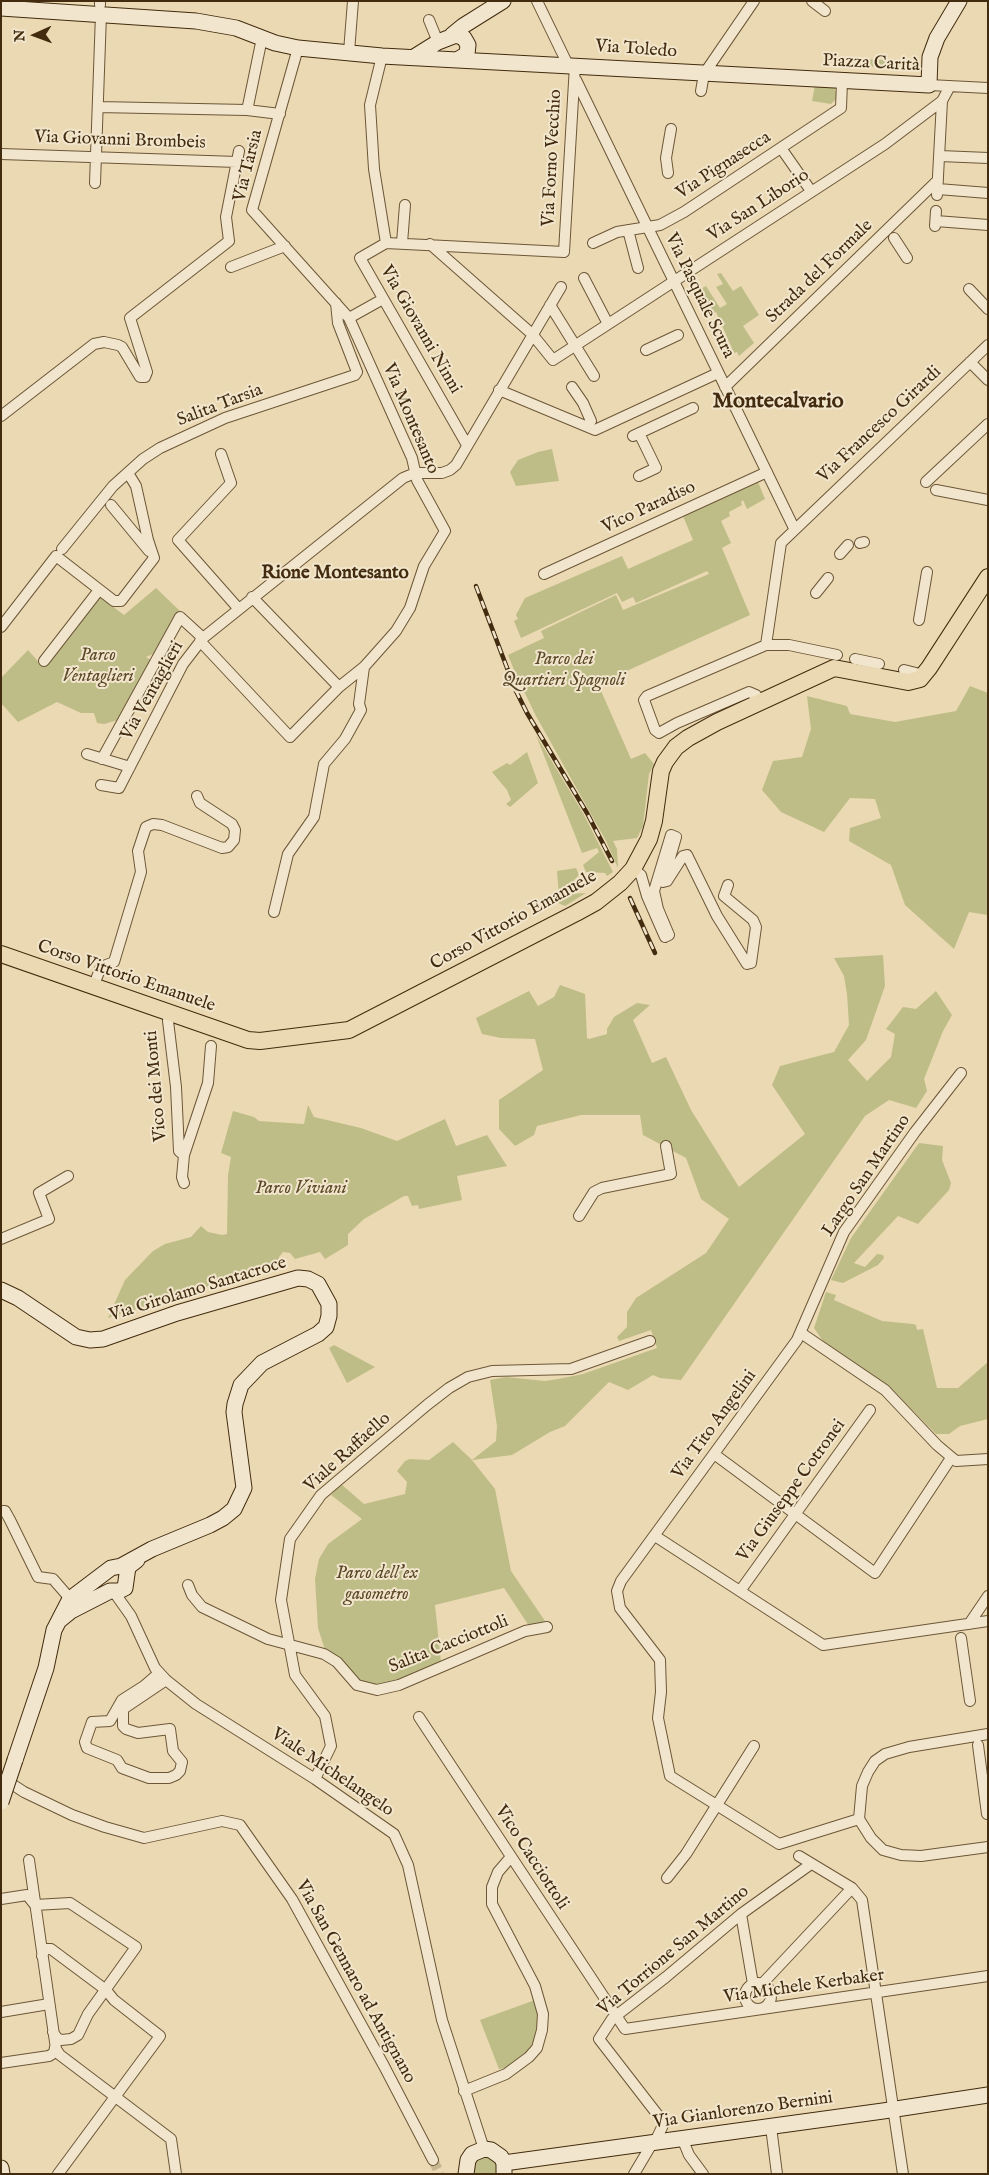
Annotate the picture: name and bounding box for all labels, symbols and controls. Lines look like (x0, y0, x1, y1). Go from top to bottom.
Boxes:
north arrow (10, 10, 60, 60)
text: N (11, 29, 29, 42)
street label: Via Toledo (594, 36, 678, 64)
street label: Piazza Carità (822, 51, 920, 77)
street label: Via Forno Vecchio (539, 89, 567, 227)
street label: Via Giovanni Brombeis (34, 127, 206, 155)
street label: Via Pignasecca (673, 127, 775, 205)
street label: Via Tarsia (230, 128, 268, 204)
street label: Via San Liborio (704, 165, 814, 247)
street label: Strada del Formale (762, 216, 878, 328)
street label: Via Pasquale Scura (659, 230, 739, 362)
street label: Via Giovanni Ninni (374, 262, 466, 398)
street label: Via Montesanto (377, 360, 443, 478)
street label: Via Francesco Girardi (814, 362, 946, 488)
street label: Salita Tarsia (174, 380, 266, 432)
district label: Montecalvario (712, 389, 844, 415)
street label: Vico Paradiso (599, 477, 699, 539)
district label: Rione Montesanto (261, 563, 409, 585)
street label: Via Ventaglieri (117, 638, 189, 744)
park label: Parco Ventaglieri (62, 645, 134, 688)
park label: Parco dei Quartieri Spagnoli (503, 649, 625, 692)
street label: Corso Vittorio Emanuele (427, 866, 601, 976)
street label: Corso Vittorio Emanuele (34, 936, 218, 1018)
street label: Vico dei Monti (141, 1030, 173, 1142)
street label: Largo San Martino (818, 1111, 916, 1241)
park label: Parco Viviani (255, 1178, 347, 1200)
street label: Via Girolamo Santacroce (107, 1253, 289, 1327)
street label: Via Tito Angelini (668, 1366, 762, 1484)
street label: Viale Raffaello (300, 1409, 396, 1497)
street label: Via Giuseppe Cotronei (733, 1416, 851, 1566)
park label: Parco dell’ex gasometro (336, 1563, 418, 1606)
street label: Salita Cacciottoli (386, 1611, 512, 1679)
street label: Viale Michelangelo (267, 1724, 397, 1822)
street label: Vico Cacciottoli (489, 1802, 573, 1914)
street label: Via San Gennaro ad Antignano (290, 1877, 420, 2087)
street label: Via Torrione San Martino (594, 1881, 754, 2021)
street label: Via Michele Kerbaker (722, 1965, 886, 2009)
street label: Via Gianlorenzo Bernini (652, 2088, 834, 2134)

